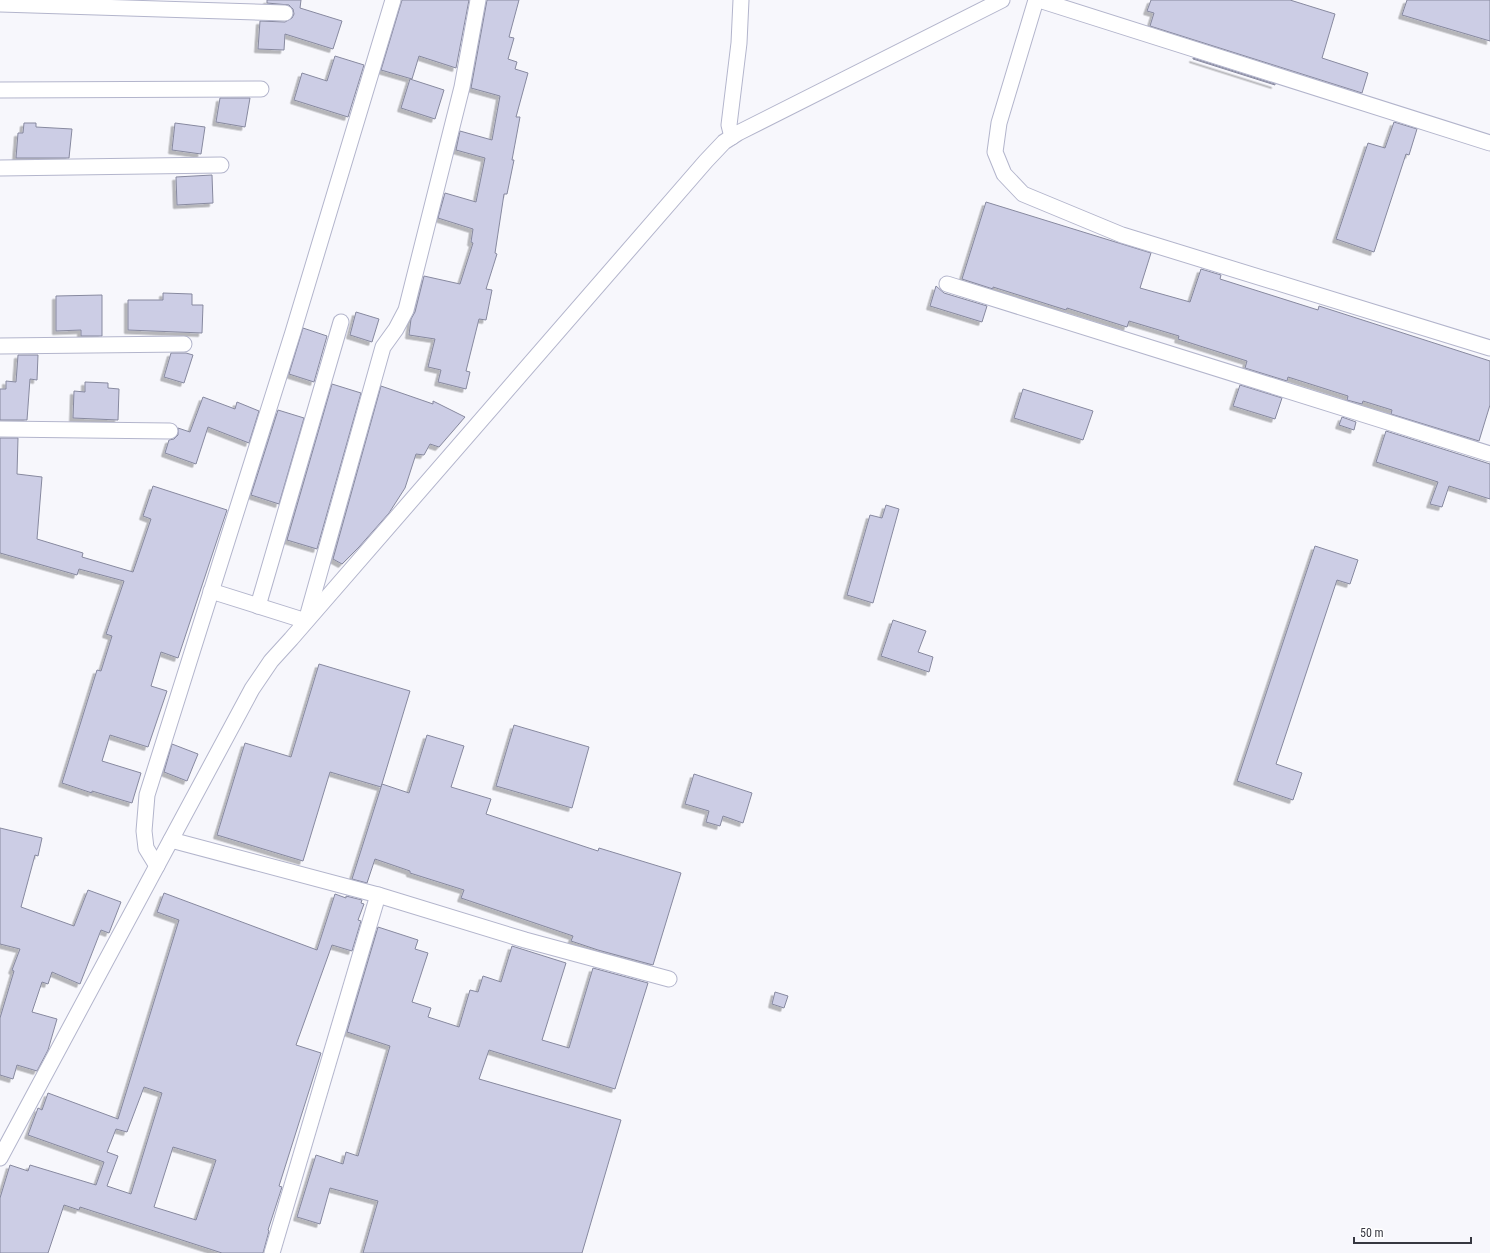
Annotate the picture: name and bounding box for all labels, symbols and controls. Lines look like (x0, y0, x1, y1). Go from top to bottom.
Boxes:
scale bar (1354, 1219, 1471, 1245)
text: 50 m (1360, 1226, 1384, 1240)

